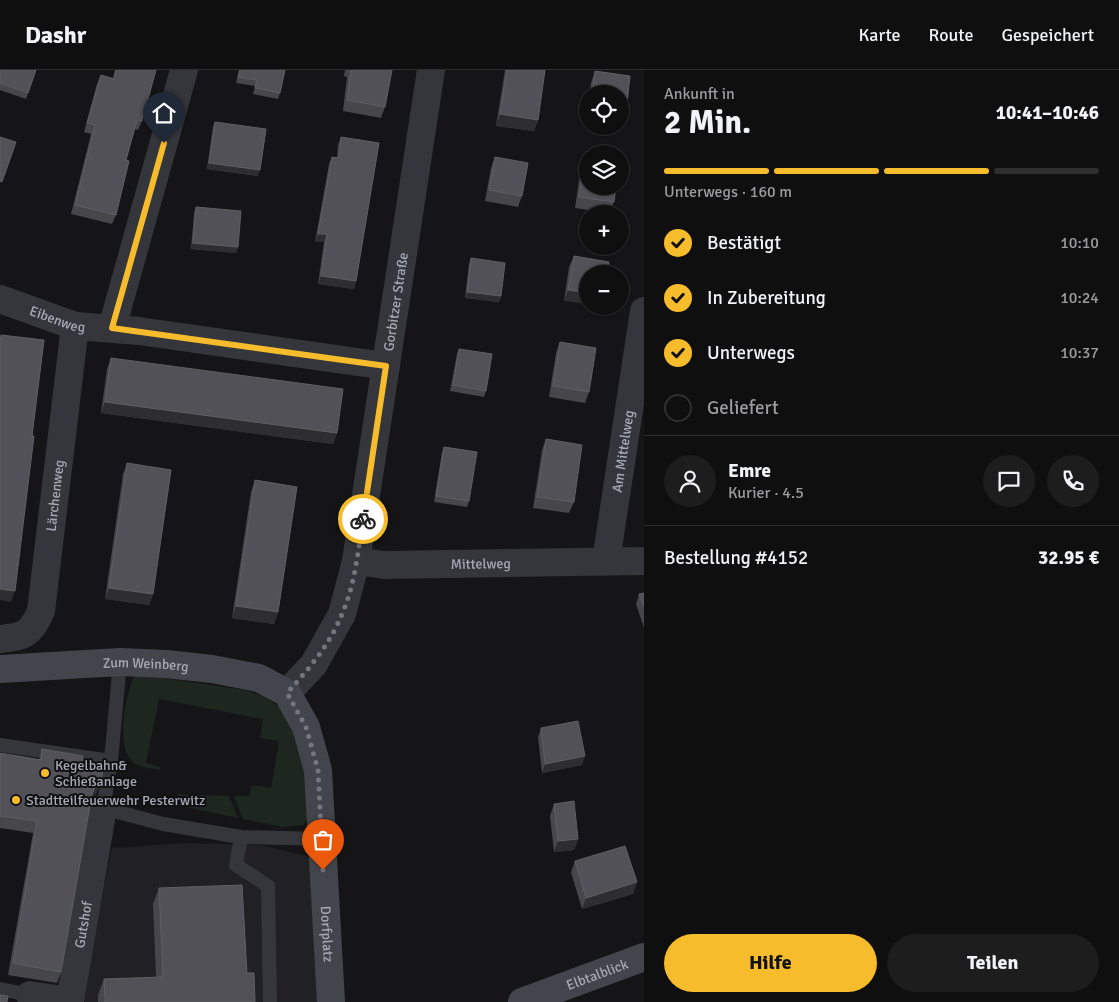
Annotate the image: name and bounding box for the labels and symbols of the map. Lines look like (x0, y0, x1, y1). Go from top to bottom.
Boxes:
pin (143, 92, 185, 143)
street label: Gorbitzer Straße (380, 251, 412, 352)
street label: Eibenweg (27, 302, 86, 335)
street label: Am Mittelweg (608, 409, 637, 494)
street label: Lärchenweg (42, 459, 67, 532)
courier (338, 494, 388, 544)
street label: Mittelweg (451, 555, 511, 572)
street label: Zum Weinberg (102, 653, 190, 675)
place label: Kegelbahn& Schießanlage (55, 757, 137, 790)
marker: Kegelbahn& Schießanlage (39, 767, 51, 779)
place label: Stadtteilfeuerwehr Pesterwitz (26, 792, 205, 809)
marker: Stadtteilfeuerwehr Pesterwitz (10, 794, 22, 806)
pin (302, 819, 344, 870)
street label: Gutshof (71, 899, 96, 949)
street label: Dorfplatz (317, 905, 337, 963)
street label: Elbtalblick (564, 955, 630, 993)

